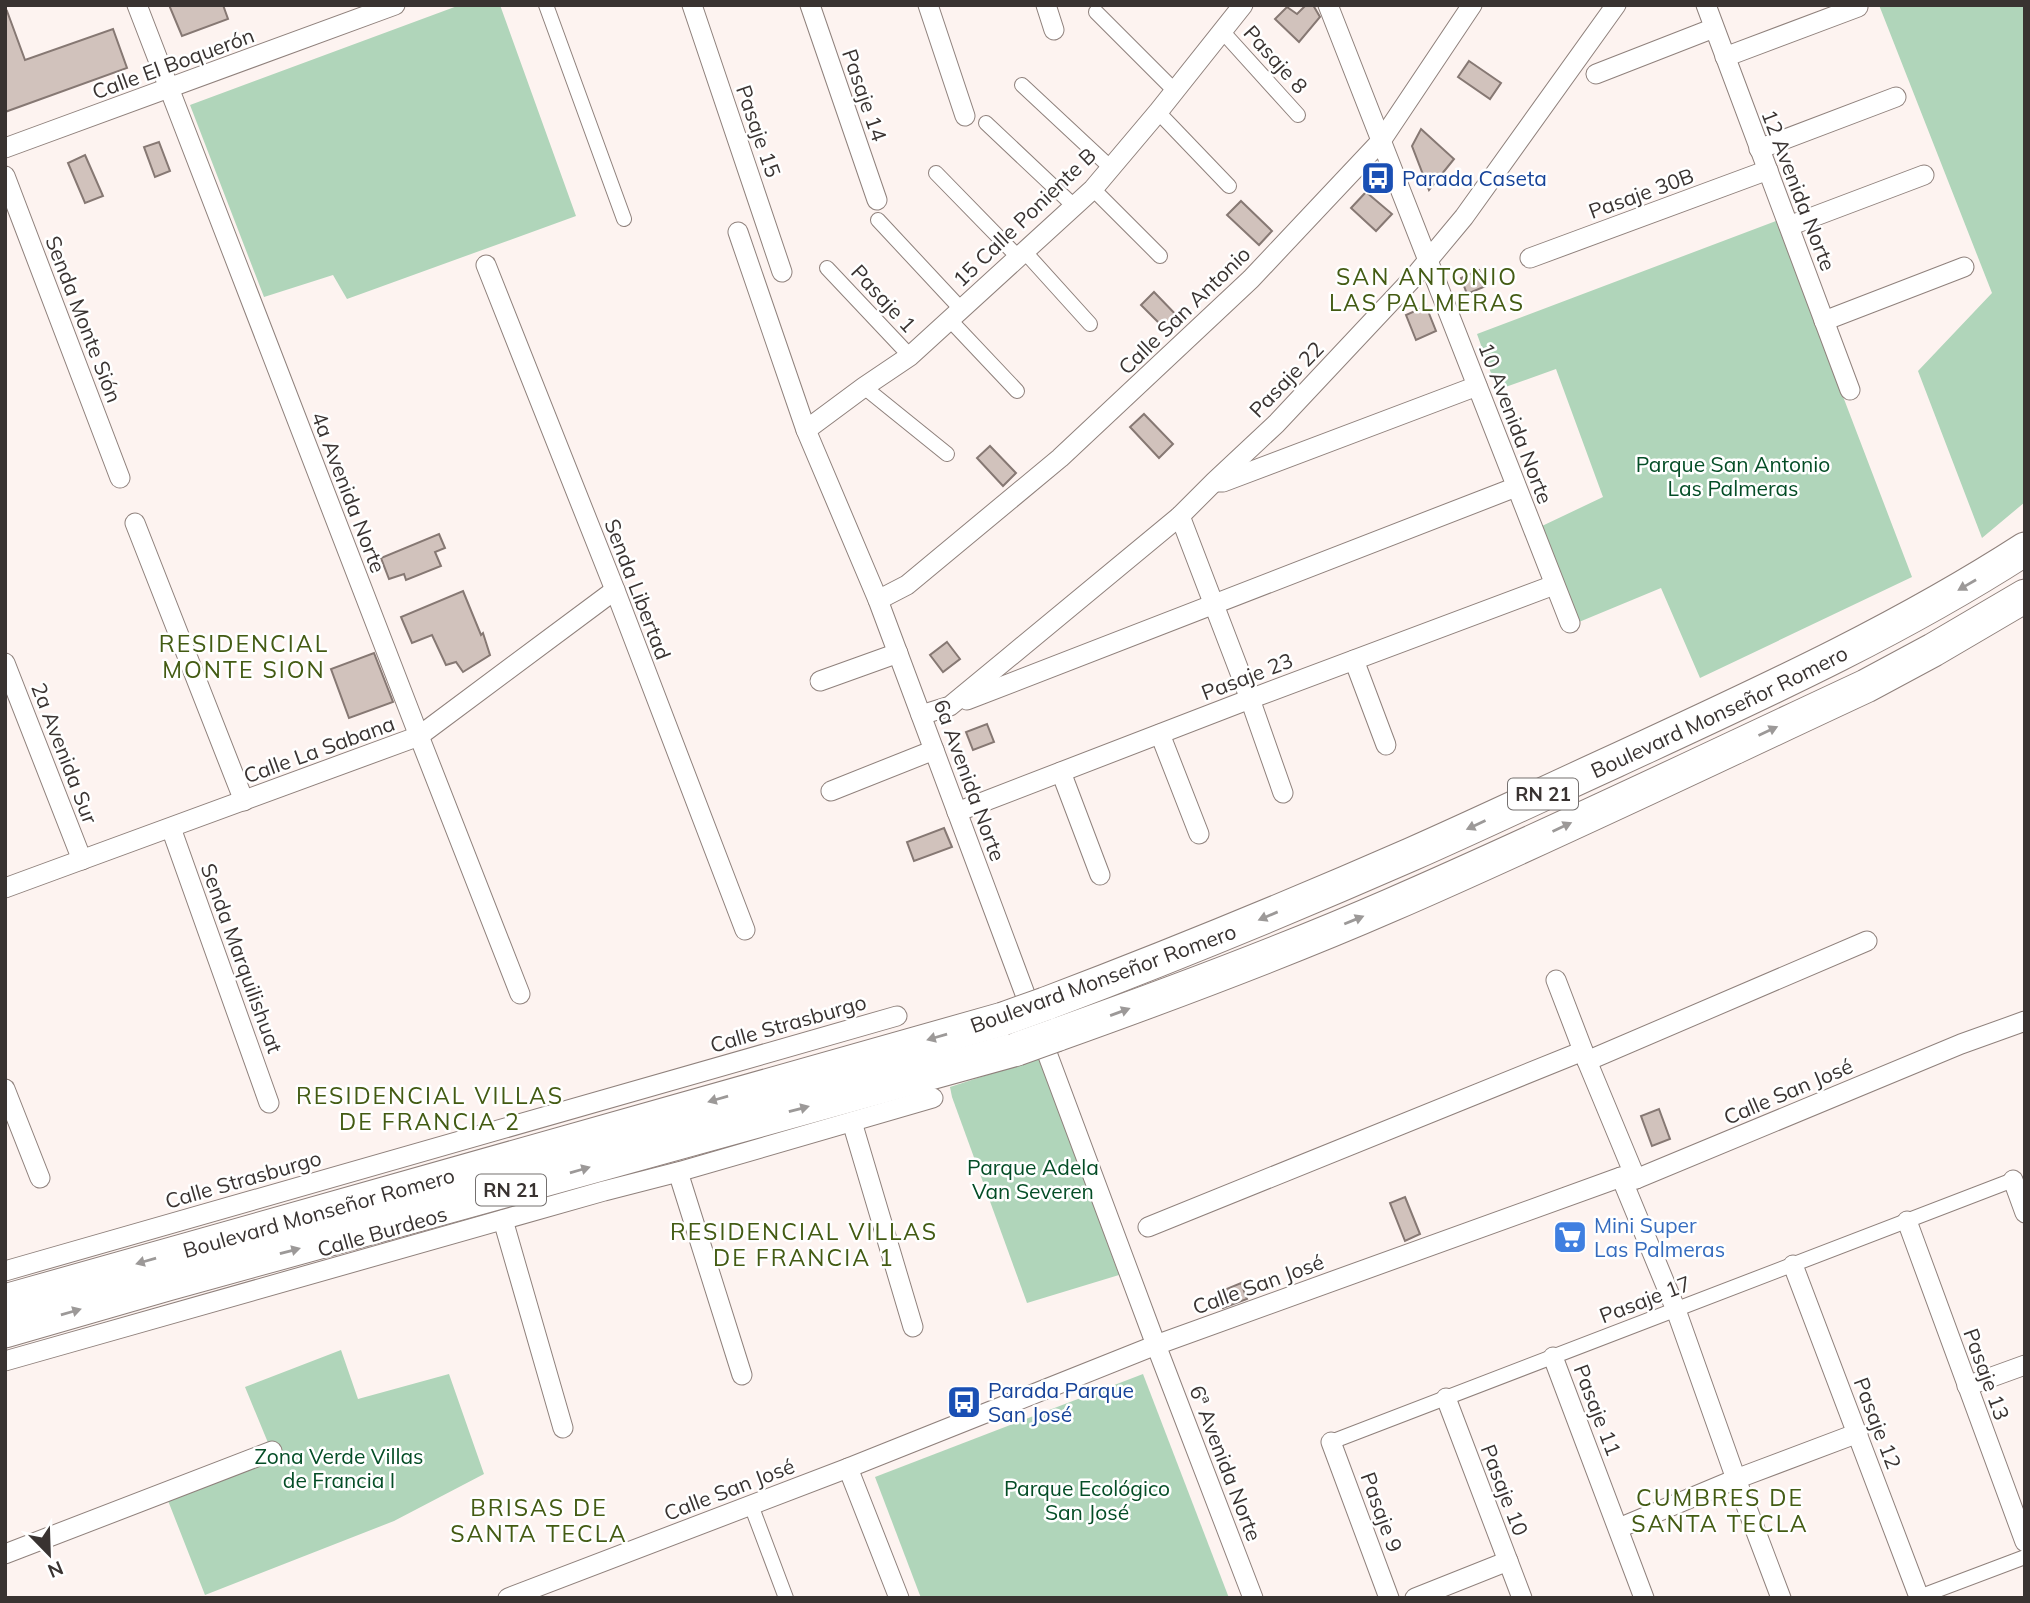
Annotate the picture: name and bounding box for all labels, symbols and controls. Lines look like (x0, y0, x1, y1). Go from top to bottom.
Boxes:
street label: Pasaje 8 (1238, 19, 1314, 99)
street label: Calle El Boquerón (88, 22, 258, 104)
street label: Pasaje 14 (837, 45, 893, 145)
street label: Pasaje 15 (731, 81, 787, 181)
street label: 12 Avenida Norte (1756, 106, 1842, 274)
street label: 15 Calle Poniente B (947, 142, 1101, 292)
bus stop icon: Parada Caseta (1359, 159, 1397, 197)
street label: Pasaje 30B (1585, 162, 1697, 224)
place label: Parada Caseta (1402, 165, 1547, 191)
street label: Senda Monte Sión (40, 232, 128, 406)
street label: Calle San Antonio (1113, 240, 1255, 380)
street label: Pasaje 1 (846, 259, 922, 337)
district label: SAN ANTONIO LAS PALMERAS (1329, 262, 1525, 317)
street label: Pasaje 22 (1243, 335, 1329, 423)
street label: 10 Avenida Norte (1473, 339, 1559, 507)
street label: 4a Avenida Norte (306, 408, 392, 576)
park label: Parque San Antonio Las Palmeras (1636, 451, 1830, 501)
street label: Senda Libertad (599, 515, 677, 663)
one-way arrow (1957, 579, 1976, 592)
district label: RESIDENCIAL MONTE SION (159, 629, 329, 684)
street label: Boulevard Monseñor Romero (1586, 639, 1852, 783)
street label: Pasaje 23 (1198, 647, 1296, 705)
street label: 2a Avenida Sur (26, 679, 104, 827)
street label: 6a Avenida Norte (929, 695, 1011, 865)
street label: Calle La Sabana (240, 710, 398, 788)
one-way arrow (1758, 726, 1778, 737)
road number: RN 21 (1508, 778, 1578, 810)
one-way arrow (1466, 819, 1486, 830)
one-way arrow (1552, 821, 1572, 833)
street label: Senda Marquilishuat (196, 860, 288, 1056)
one-way arrow (1257, 910, 1278, 921)
one-way arrow (1344, 915, 1365, 926)
street label: Boulevard Monseñor Romero (967, 918, 1239, 1038)
street label: Calle Strasburgo (707, 988, 869, 1058)
one-way arrow (1109, 1006, 1130, 1017)
one-way arrow (927, 1033, 948, 1043)
street label: Calle San José (1720, 1052, 1856, 1130)
district label: RESIDENCIAL VILLAS DE FRANCIA 2 (296, 1081, 564, 1136)
one-way arrow (708, 1095, 729, 1105)
one-way arrow (789, 1103, 810, 1113)
street label: Calle Strasburgo (162, 1144, 324, 1214)
park label: Parque Adela Van Severen (967, 1154, 1099, 1204)
street label: Boulevard Monseñor Romero (180, 1162, 458, 1263)
one-way arrow (570, 1165, 591, 1175)
road number: RN 21 (476, 1174, 546, 1206)
street label: Calle Burdeos (314, 1200, 450, 1262)
place label: Mini Super Las Palmeras (1594, 1212, 1725, 1262)
district label: RESIDENCIAL VILLAS DE FRANCIA 1 (670, 1217, 938, 1272)
supermarket icon: Mini Super Las Palmeras (1551, 1218, 1589, 1256)
one-way arrow (279, 1245, 301, 1256)
street label: Calle San José (1189, 1248, 1327, 1320)
one-way arrow (135, 1256, 157, 1267)
street label: Pasaje 17 (1596, 1270, 1694, 1328)
one-way arrow (61, 1307, 82, 1317)
street label: Pasaje 13 (1958, 1324, 2016, 1424)
street label: Pasaje 11 (1569, 1361, 1627, 1459)
street label: Pasaje 12 (1849, 1374, 1907, 1472)
place label: Parada Parque San José (988, 1377, 1134, 1427)
street label: 6ª Avenida Norte (1184, 1381, 1268, 1545)
bus stop icon: Parada Parque San José (945, 1383, 983, 1421)
street label: Pasaje 10 (1476, 1441, 1534, 1539)
park label: Zona Verde Villas de Francia I (254, 1443, 424, 1493)
street label: Calle San José (660, 1452, 798, 1526)
street label: Pasaje 9 (1356, 1468, 1408, 1556)
park label: Parque Ecológico San José (1004, 1475, 1170, 1525)
district label: CUMBRES DE SANTA TECLA (1631, 1483, 1809, 1538)
district label: BRISAS DE SANTA TECLA (450, 1493, 628, 1548)
north arrow (14, 1519, 84, 1589)
text: N (44, 1556, 67, 1583)

